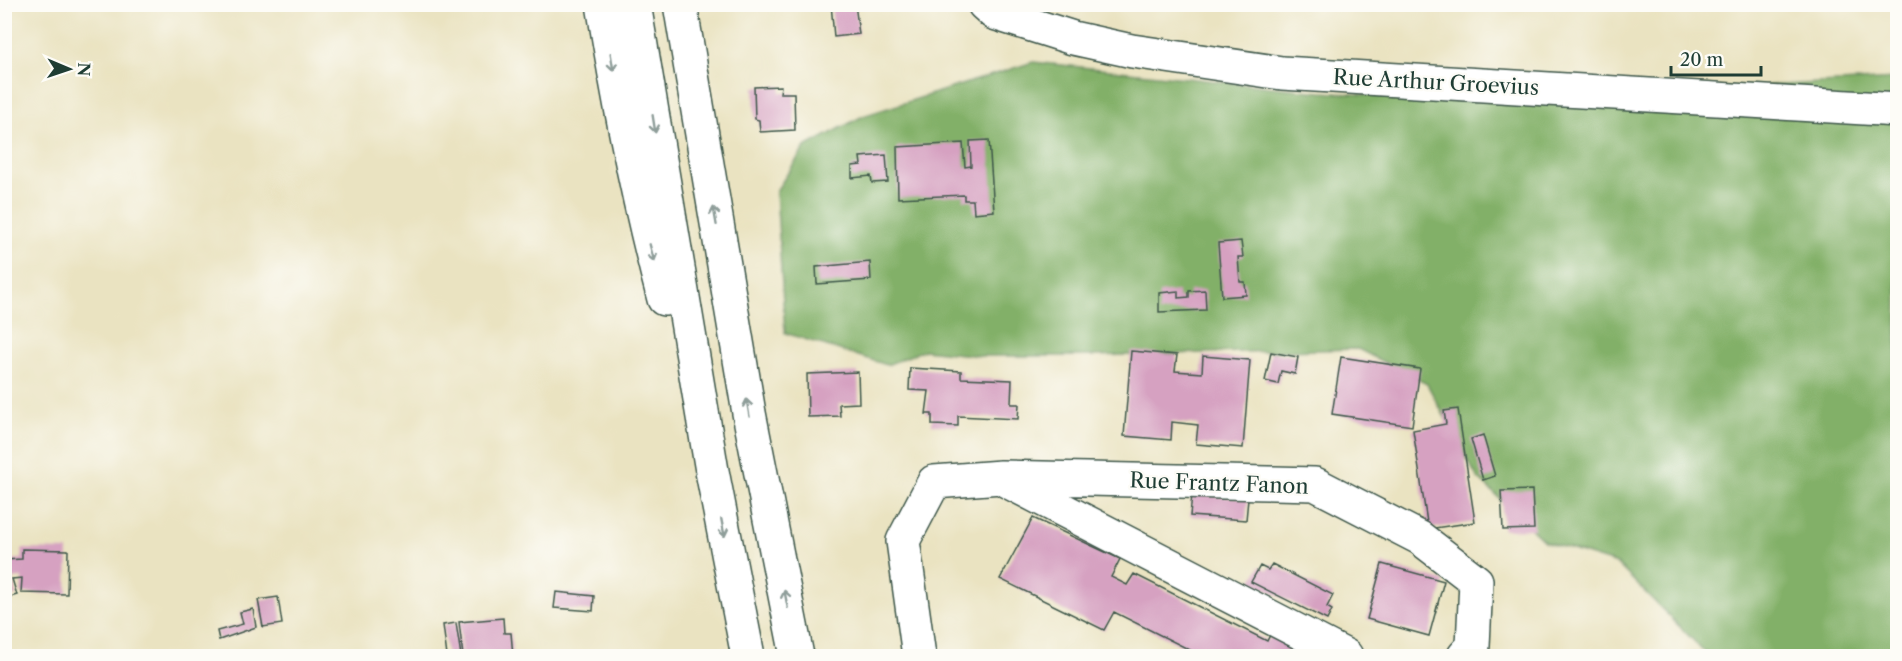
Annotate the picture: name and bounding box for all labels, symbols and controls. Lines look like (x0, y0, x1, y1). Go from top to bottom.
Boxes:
north arrow (39, 39, 99, 99)
scale bar (1671, 39, 1761, 77)
text: 20 m (1680, 49, 1724, 71)
one-way arrow (607, 52, 618, 72)
text: N (74, 62, 94, 77)
street label: Rue Arthur Groevius (1332, 64, 1540, 100)
one-way arrow (649, 114, 660, 134)
one-way arrow (709, 206, 720, 226)
one-way arrow (647, 243, 658, 262)
one-way arrow (742, 398, 753, 418)
street label: Rue Frantz Fanon (1129, 467, 1309, 499)
one-way arrow (718, 518, 729, 538)
one-way arrow (780, 590, 791, 609)

